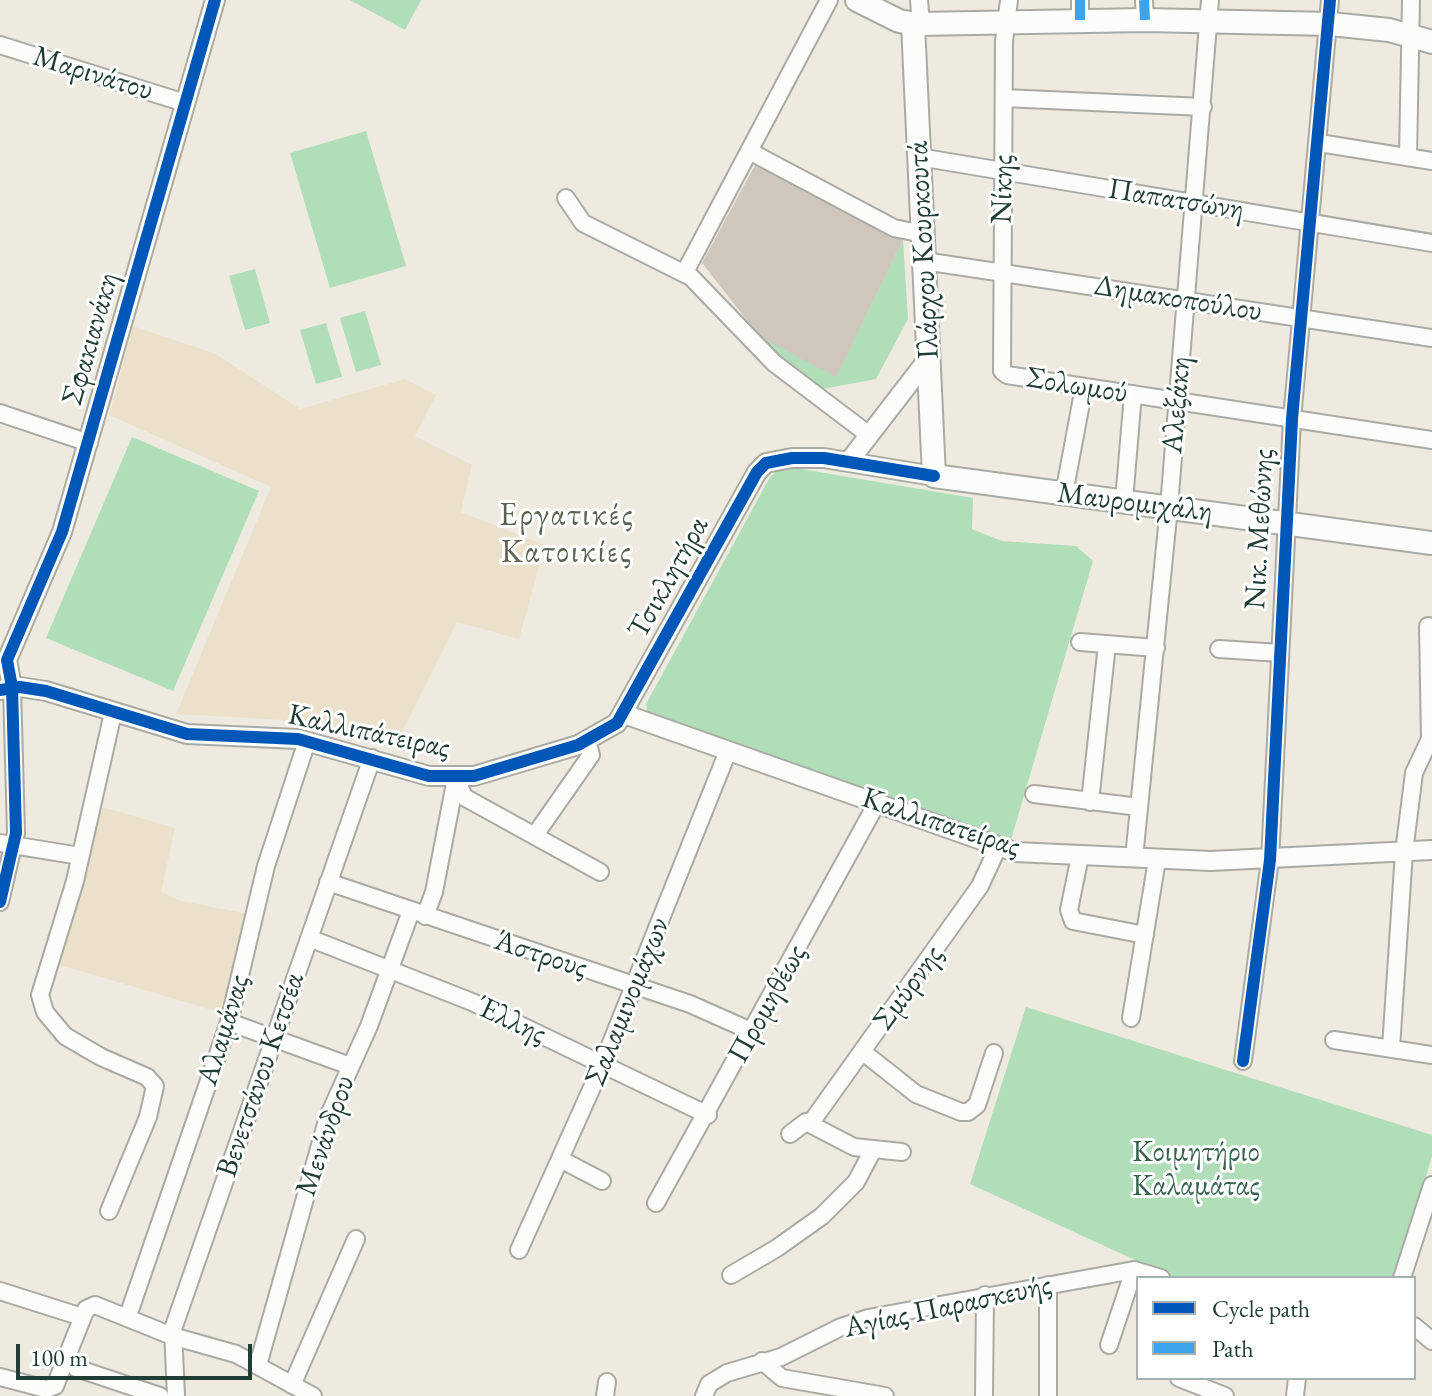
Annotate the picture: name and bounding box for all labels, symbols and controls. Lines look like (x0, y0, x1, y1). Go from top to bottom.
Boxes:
street label: Μαρινάτου (29, 39, 157, 109)
street label: Ιλάρχου Κουρκουτά (900, 140, 948, 360)
street label: Νίκης (984, 154, 1022, 224)
street label: Παπατσώνη (1106, 172, 1246, 228)
street label: Δημακοπούλου (1091, 268, 1265, 330)
street label: Σφακιανάκη (55, 269, 127, 409)
street label: Αλεξάκη (1155, 355, 1199, 455)
street label: Σολωμού (1024, 360, 1130, 412)
street label: Νικ. Μεθώνης (1238, 448, 1282, 610)
street label: Μαυρομιχάλη (1055, 476, 1215, 530)
district label: Εργατικές Κατοικίες (499, 497, 635, 572)
street label: Τσικλητήρα (621, 511, 717, 645)
street label: Καλλιπάτειρας (285, 697, 453, 767)
street label: Καλλιπατείρας (857, 780, 1025, 866)
street label: Σαλαμινομάχων (578, 913, 678, 1091)
street label: Άστρους (490, 923, 592, 987)
street label: Σμύρνης (866, 938, 952, 1038)
street label: Προμηθέως (721, 939, 815, 1069)
street label: Βενετσάνου Κετσέα (209, 968, 313, 1182)
street label: Αλαμάνας (190, 970, 258, 1090)
street label: Έλλης (470, 989, 552, 1053)
street label: Μενάνδρου (289, 1071, 363, 1201)
park label: Κοιμητήριο Καλαμάτας (1132, 1135, 1260, 1206)
street label: Αγίας Παρασκευής (841, 1267, 1055, 1347)
legend (1136, 1276, 1416, 1380)
text: Cycle path (1212, 1293, 1310, 1324)
scale bar (20, 1328, 256, 1378)
text: Path (1212, 1333, 1254, 1364)
text: 100 m (30, 1342, 88, 1373)

